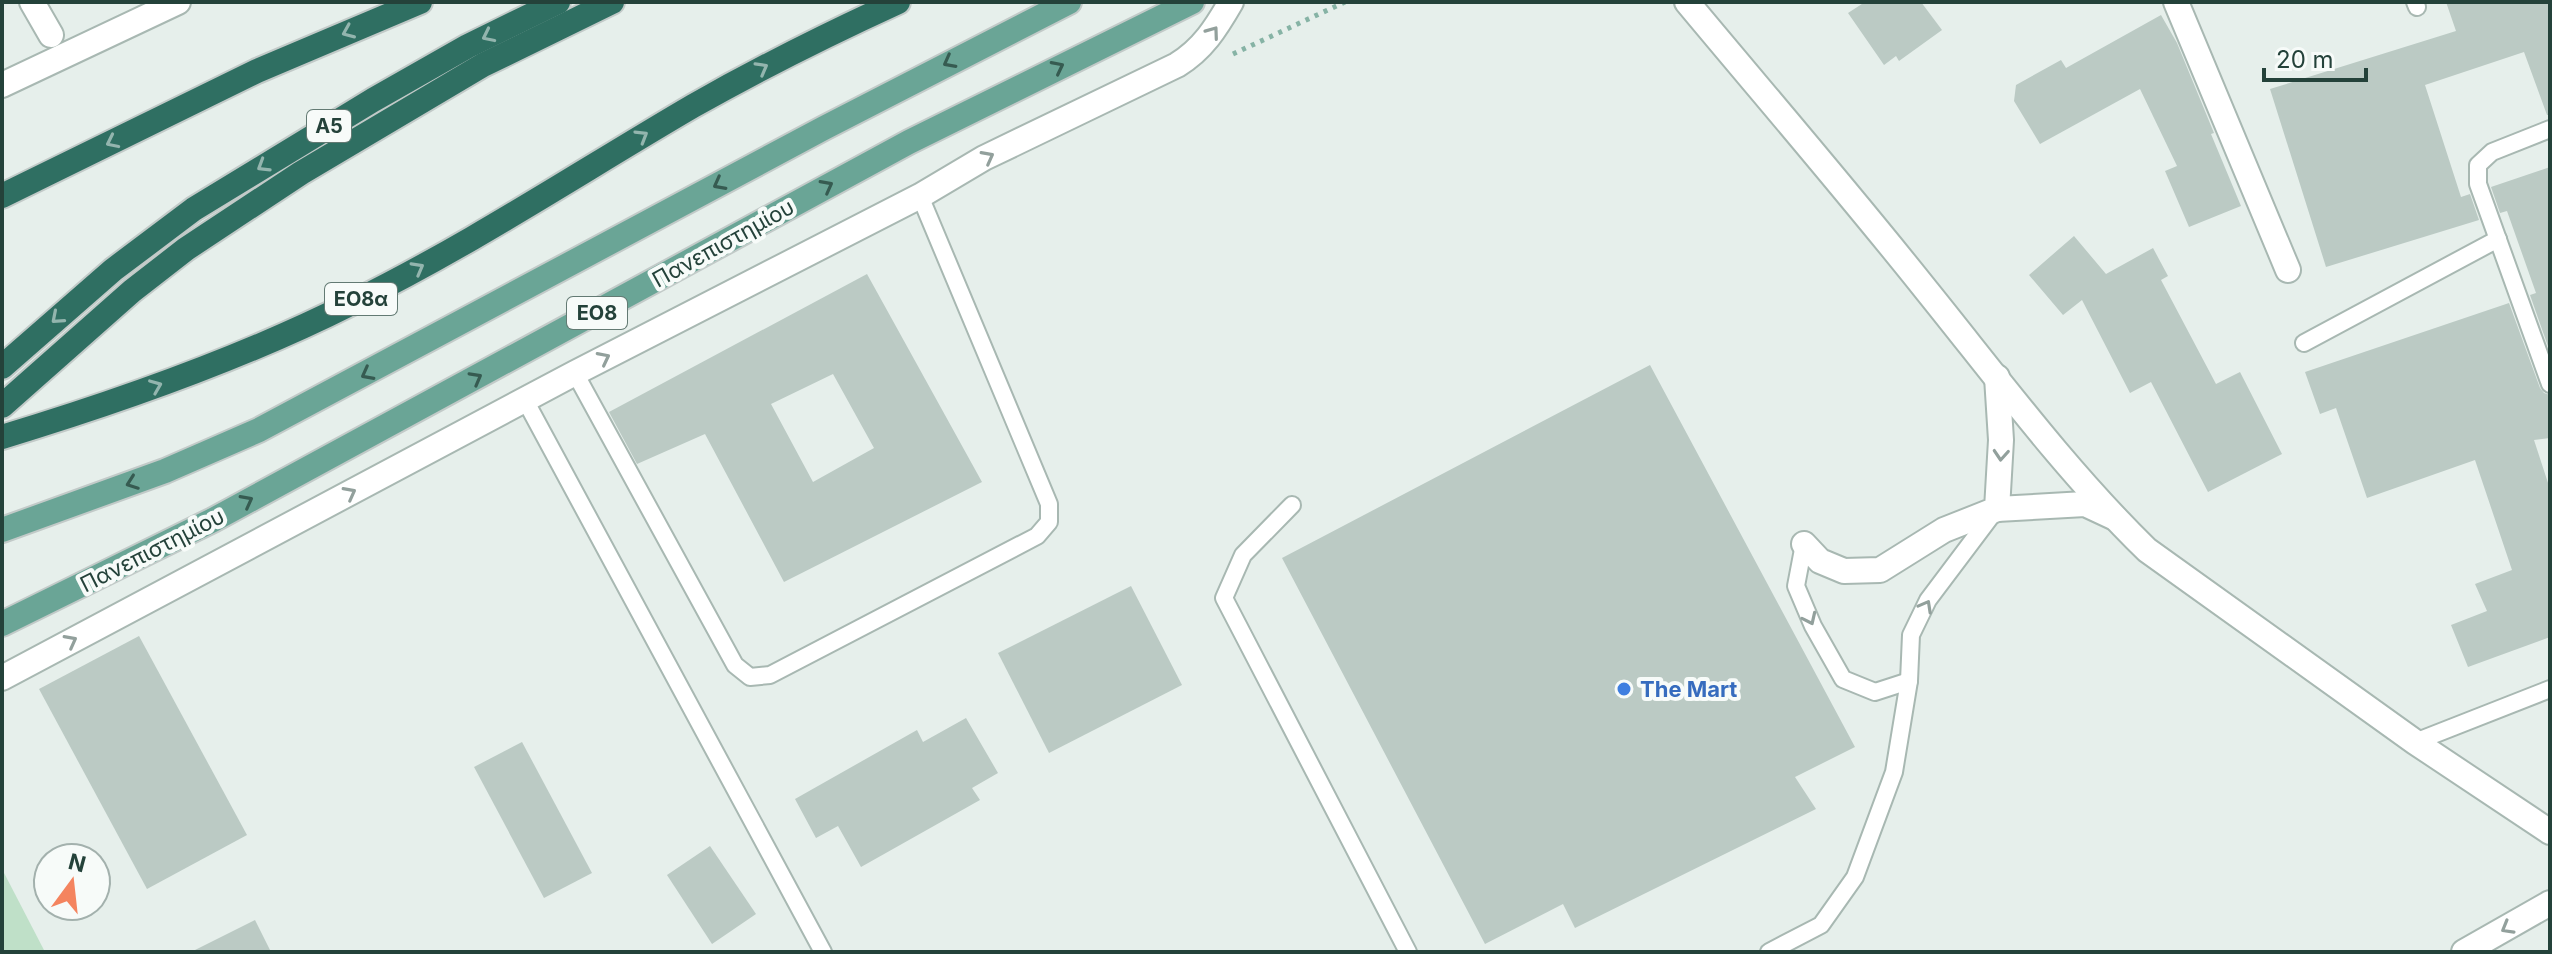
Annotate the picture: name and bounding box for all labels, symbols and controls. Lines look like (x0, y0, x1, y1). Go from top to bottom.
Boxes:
one-way arrow (342, 23, 356, 39)
one-way arrow (1203, 26, 1217, 40)
one-way arrow (481, 27, 496, 42)
scale bar (2264, 32, 2366, 82)
text: 20 m (2276, 45, 2334, 74)
one-way arrow (943, 53, 958, 68)
one-way arrow (1049, 61, 1064, 77)
one-way arrow (753, 62, 768, 78)
road number: Α5 (307, 110, 351, 142)
one-way arrow (633, 131, 648, 146)
one-way arrow (106, 132, 121, 148)
one-way arrow (979, 152, 994, 167)
one-way arrow (257, 157, 272, 172)
one-way arrow (713, 174, 728, 189)
one-way arrow (818, 180, 833, 195)
street label: Πανεπιστημίου (648, 193, 798, 293)
one-way arrow (409, 262, 424, 278)
road number: ΕΟ8α (325, 283, 397, 315)
road number: ΕΟ8 (567, 297, 627, 329)
one-way arrow (52, 308, 66, 323)
one-way arrow (596, 353, 611, 368)
one-way arrow (361, 364, 376, 379)
one-way arrow (467, 372, 482, 387)
one-way arrow (148, 379, 162, 395)
one-way arrow (1992, 449, 2009, 462)
one-way arrow (126, 473, 140, 490)
one-way arrow (341, 487, 355, 503)
one-way arrow (239, 496, 253, 511)
street label: Πανεπιστημίου (76, 503, 228, 597)
one-way arrow (1916, 600, 1931, 615)
one-way arrow (1800, 610, 1816, 625)
one-way arrow (62, 636, 77, 651)
place label: The Mart (1640, 676, 1737, 702)
marker: The Mart (1615, 680, 1633, 698)
north arrow (32, 842, 112, 922)
text: N (66, 848, 89, 877)
one-way arrow (2501, 918, 2515, 933)

